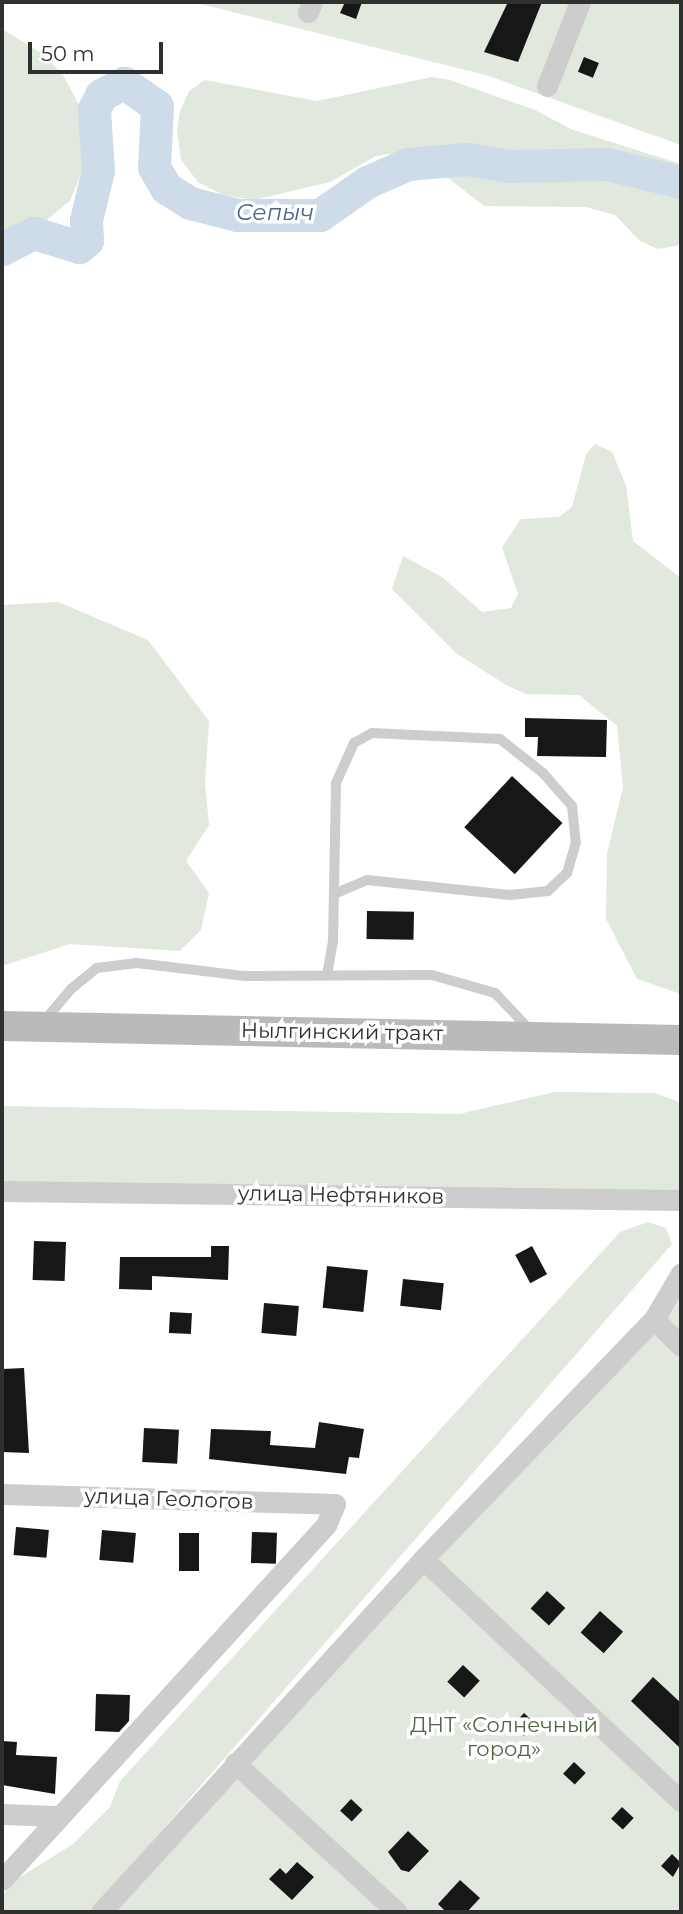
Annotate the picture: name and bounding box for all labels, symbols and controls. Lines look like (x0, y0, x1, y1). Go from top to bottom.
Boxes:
scale bar (32, 28, 166, 72)
text: 50 m (41, 41, 95, 66)
water label: Сепыч (236, 198, 314, 226)
street label: Нылгинский тракт (241, 1018, 443, 1046)
street label: улица Нефтяников (238, 1181, 444, 1209)
street label: улица Геологов (84, 1483, 254, 1515)
park label: ДНТ «Солнечный город» (410, 1712, 598, 1762)

